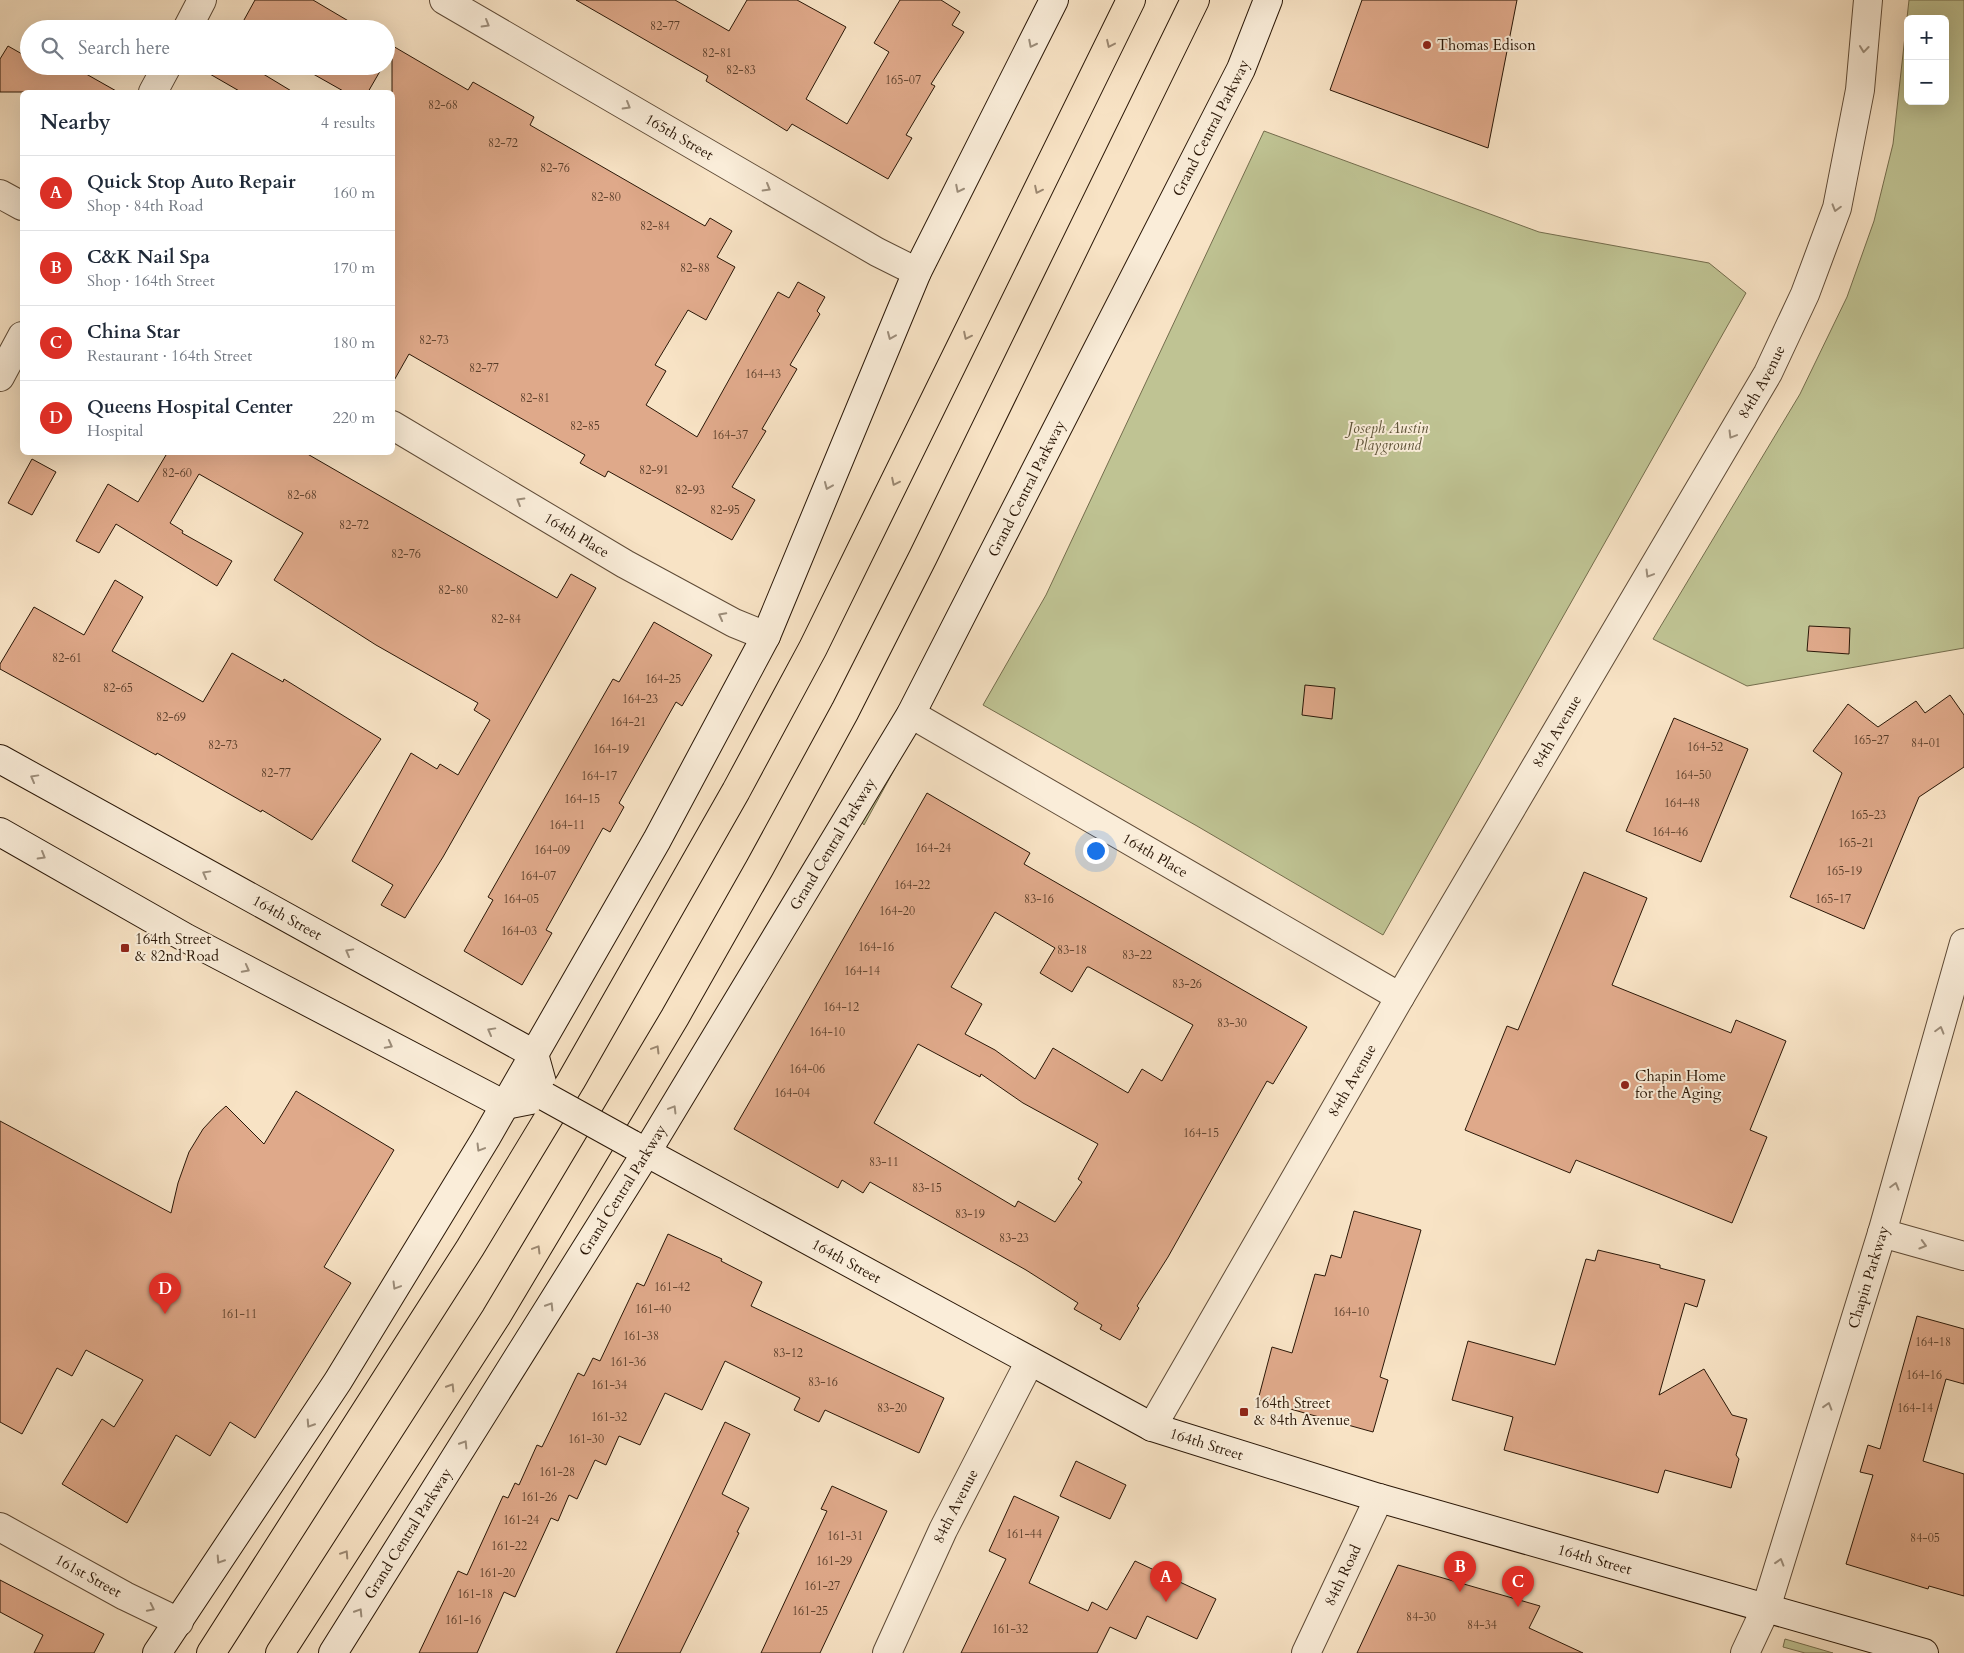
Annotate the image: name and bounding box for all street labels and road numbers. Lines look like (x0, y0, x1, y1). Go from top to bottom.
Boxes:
street label: Grand Central Parkway (1168, 57, 1254, 200)
street label: 165th Street (641, 109, 717, 165)
street label: 84th Avenue (1733, 342, 1790, 422)
street label: Grand Central Parkway (983, 417, 1070, 560)
street label: 164th Place (540, 508, 613, 563)
street label: 84th Avenue (1528, 691, 1586, 771)
street label: Grand Central Parkway (785, 774, 880, 914)
street label: 164th Place (1119, 828, 1192, 882)
street label: 164th Street (249, 890, 326, 945)
street label: 84th Avenue (1323, 1040, 1381, 1121)
street label: Grand Central Parkway (574, 1121, 671, 1260)
street label: Chapin Parkway (1843, 1224, 1894, 1331)
street label: 164th Street (808, 1234, 885, 1288)
street label: 164th Street (1167, 1423, 1246, 1465)
street label: Grand Central Parkway (359, 1464, 456, 1603)
street label: 84th Avenue (928, 1465, 983, 1547)
street label: 164th Street (1555, 1539, 1634, 1579)
street label: 84th Road (1320, 1541, 1366, 1609)
street label: 161st Street (52, 1549, 125, 1602)

